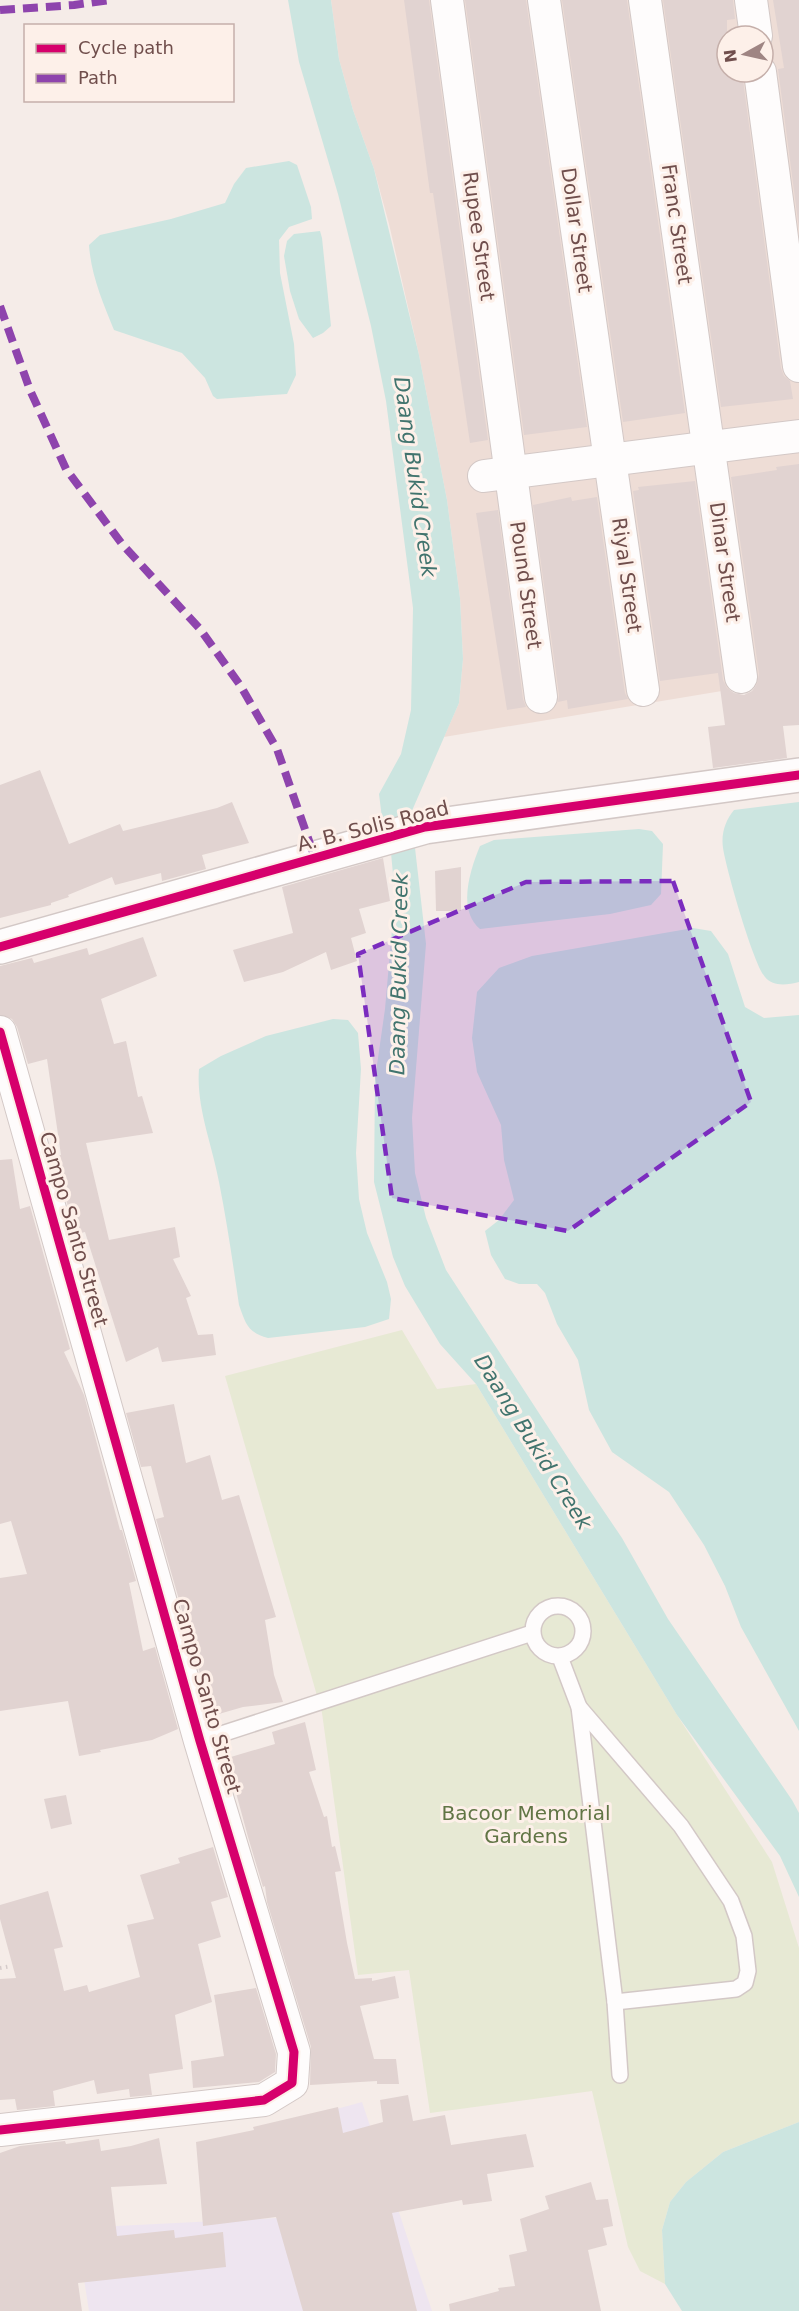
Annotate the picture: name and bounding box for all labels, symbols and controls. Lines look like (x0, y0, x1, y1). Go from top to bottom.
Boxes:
legend (24, 24, 234, 102)
north arrow (715, 24, 775, 84)
text: Cycle path (78, 37, 174, 58)
text: N (720, 48, 741, 64)
text: Path (78, 67, 118, 88)
street label: Franc Street (657, 162, 697, 286)
street label: Dollar Street (556, 166, 598, 294)
street label: Rupee Street (458, 170, 500, 302)
water label: Daang Bukid Creek (389, 375, 441, 580)
street label: Dinar Street (705, 500, 745, 624)
street label: Riyal Street (607, 516, 647, 634)
street label: Pound Street (505, 520, 547, 651)
street label: A. B. Solis Road (295, 796, 451, 856)
water label: Daang Bukid Creek (385, 872, 413, 1075)
street label: Campo Santo Street (35, 1129, 113, 1329)
water label: Daang Bukid Creek (469, 1350, 597, 1535)
street label: Campo Santo Street (168, 1596, 246, 1796)
park label: Bacoor Memorial Gardens (442, 1801, 610, 1848)

